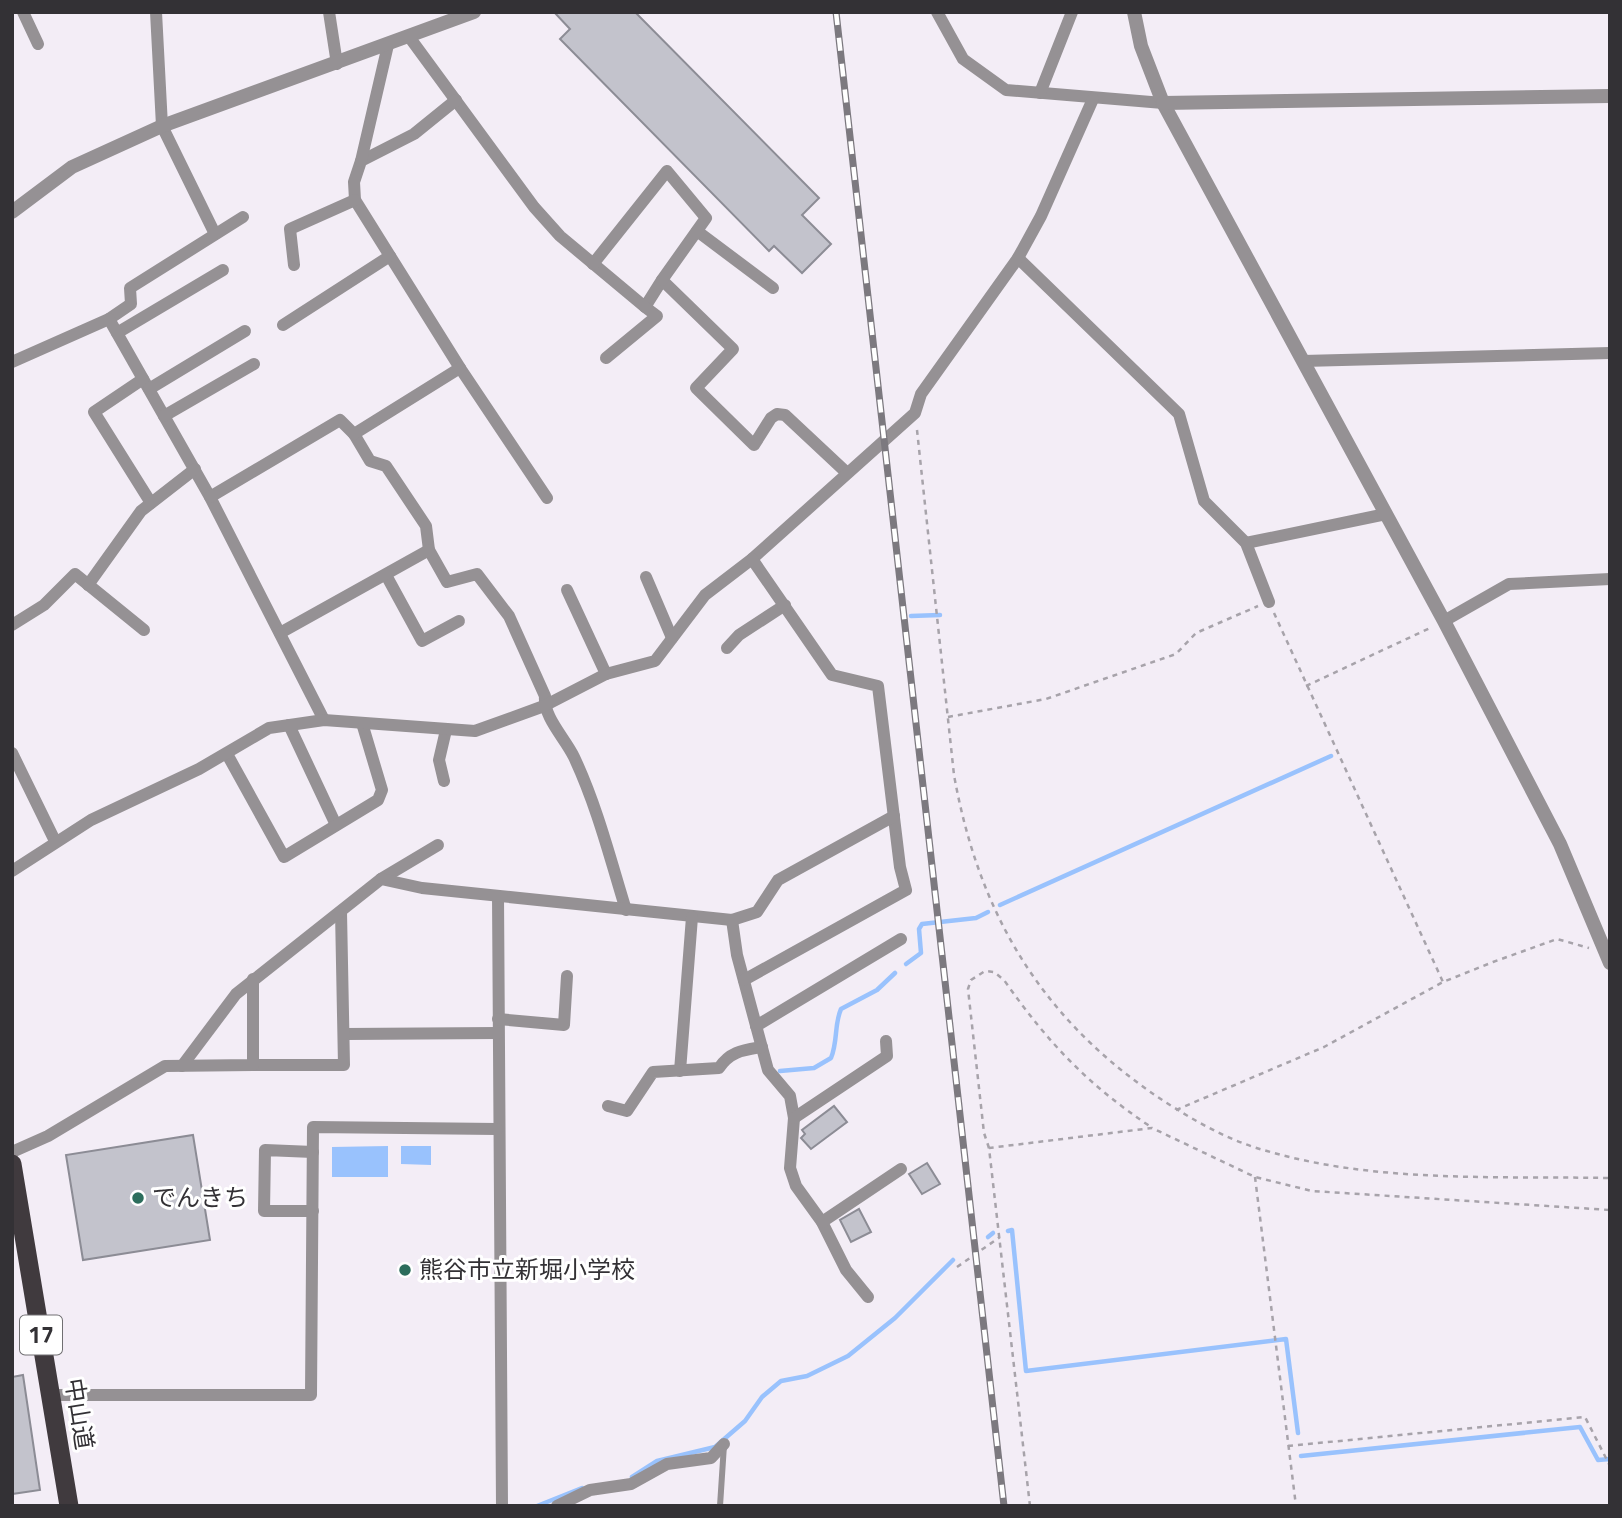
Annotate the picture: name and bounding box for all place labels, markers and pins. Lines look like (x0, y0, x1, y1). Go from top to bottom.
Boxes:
place label: でんきち (152, 1179, 248, 1215)
marker: でんきち (130, 1190, 146, 1206)
place label: 熊谷市立新堀小学校 (419, 1251, 635, 1287)
marker: 熊谷市立新堀小学校 (397, 1262, 413, 1278)

